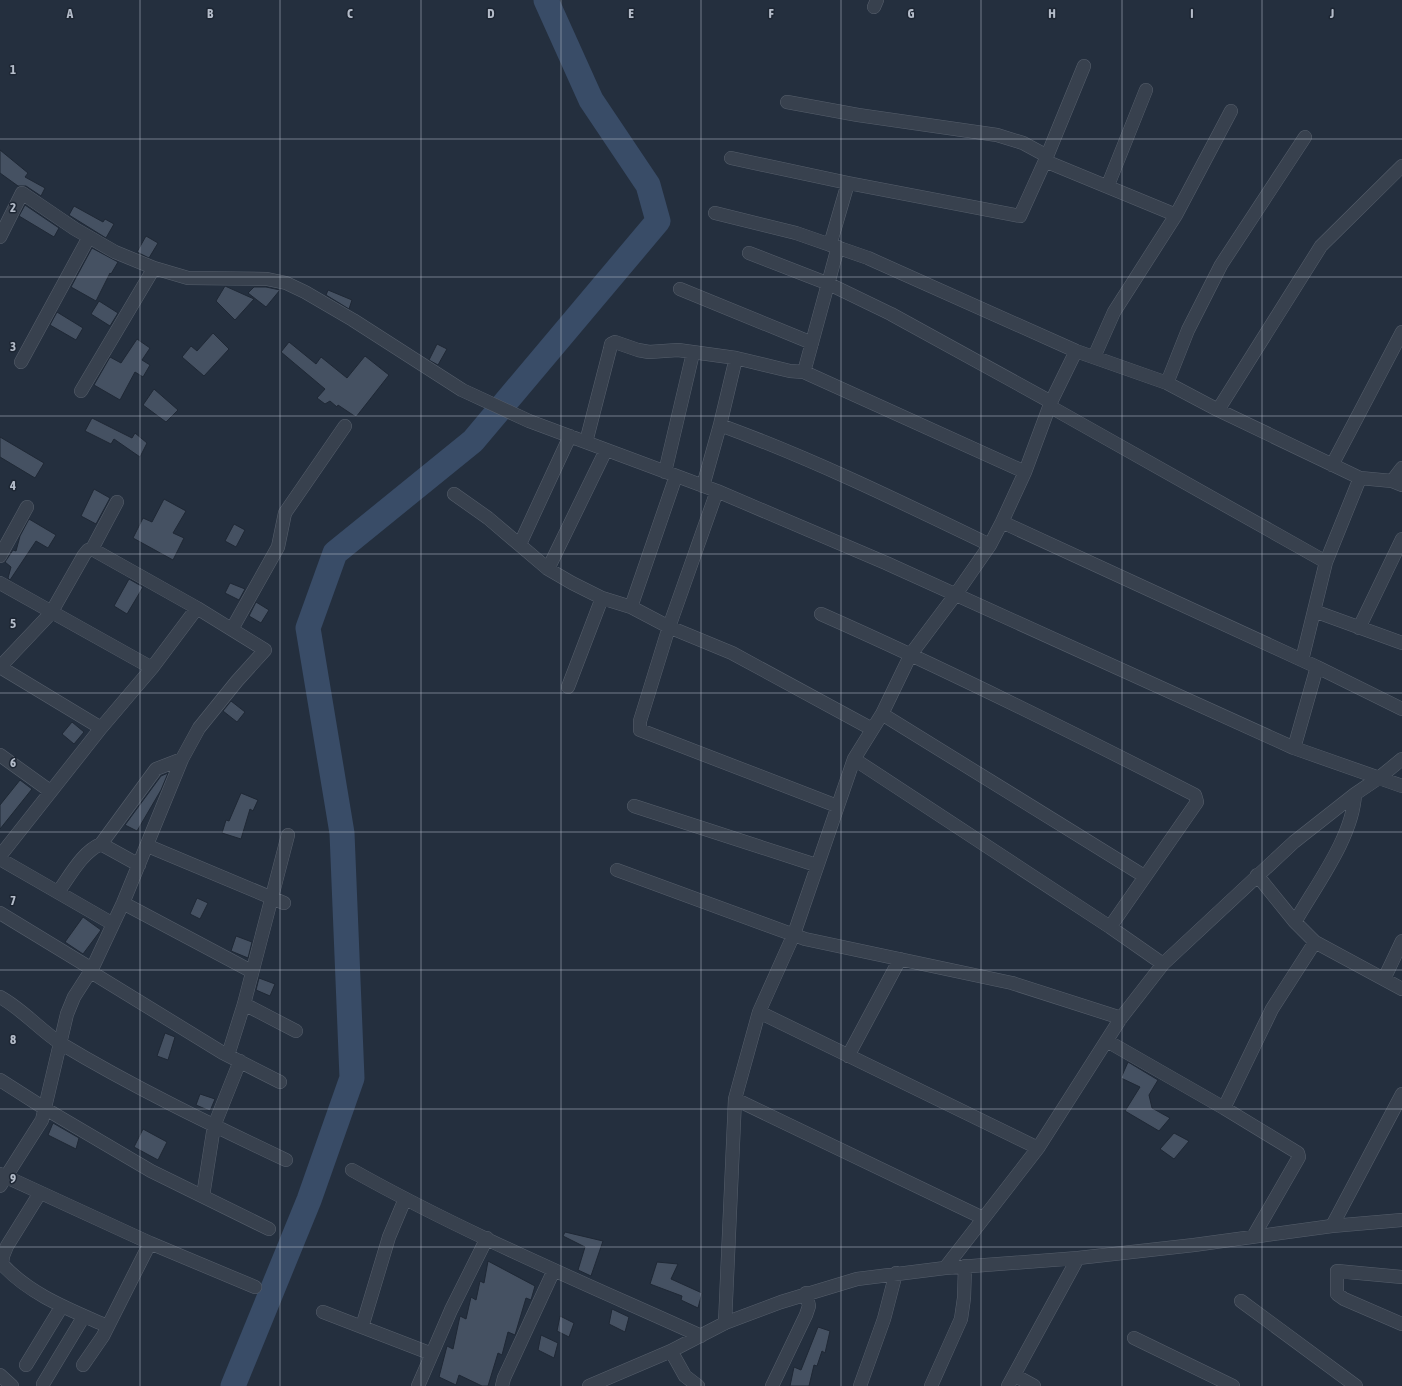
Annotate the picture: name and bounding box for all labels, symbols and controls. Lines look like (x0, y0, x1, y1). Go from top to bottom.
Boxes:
text: A (66, 6, 74, 21)
text: B (207, 6, 214, 21)
text: C (347, 6, 353, 21)
text: D (487, 6, 495, 21)
text: E (628, 6, 634, 21)
text: F (768, 6, 774, 21)
text: G (908, 6, 915, 21)
text: H (1048, 6, 1056, 21)
text: I (1190, 6, 1194, 21)
text: J (1329, 6, 1334, 21)
text: 1 (10, 62, 16, 77)
text: 2 (10, 200, 16, 215)
text: 3 (10, 339, 16, 354)
text: 4 (9, 478, 16, 493)
text: 5 (10, 616, 16, 631)
text: 6 (10, 755, 16, 770)
text: 7 (10, 893, 16, 908)
text: 8 (10, 1032, 16, 1047)
text: 9 (10, 1171, 16, 1186)

